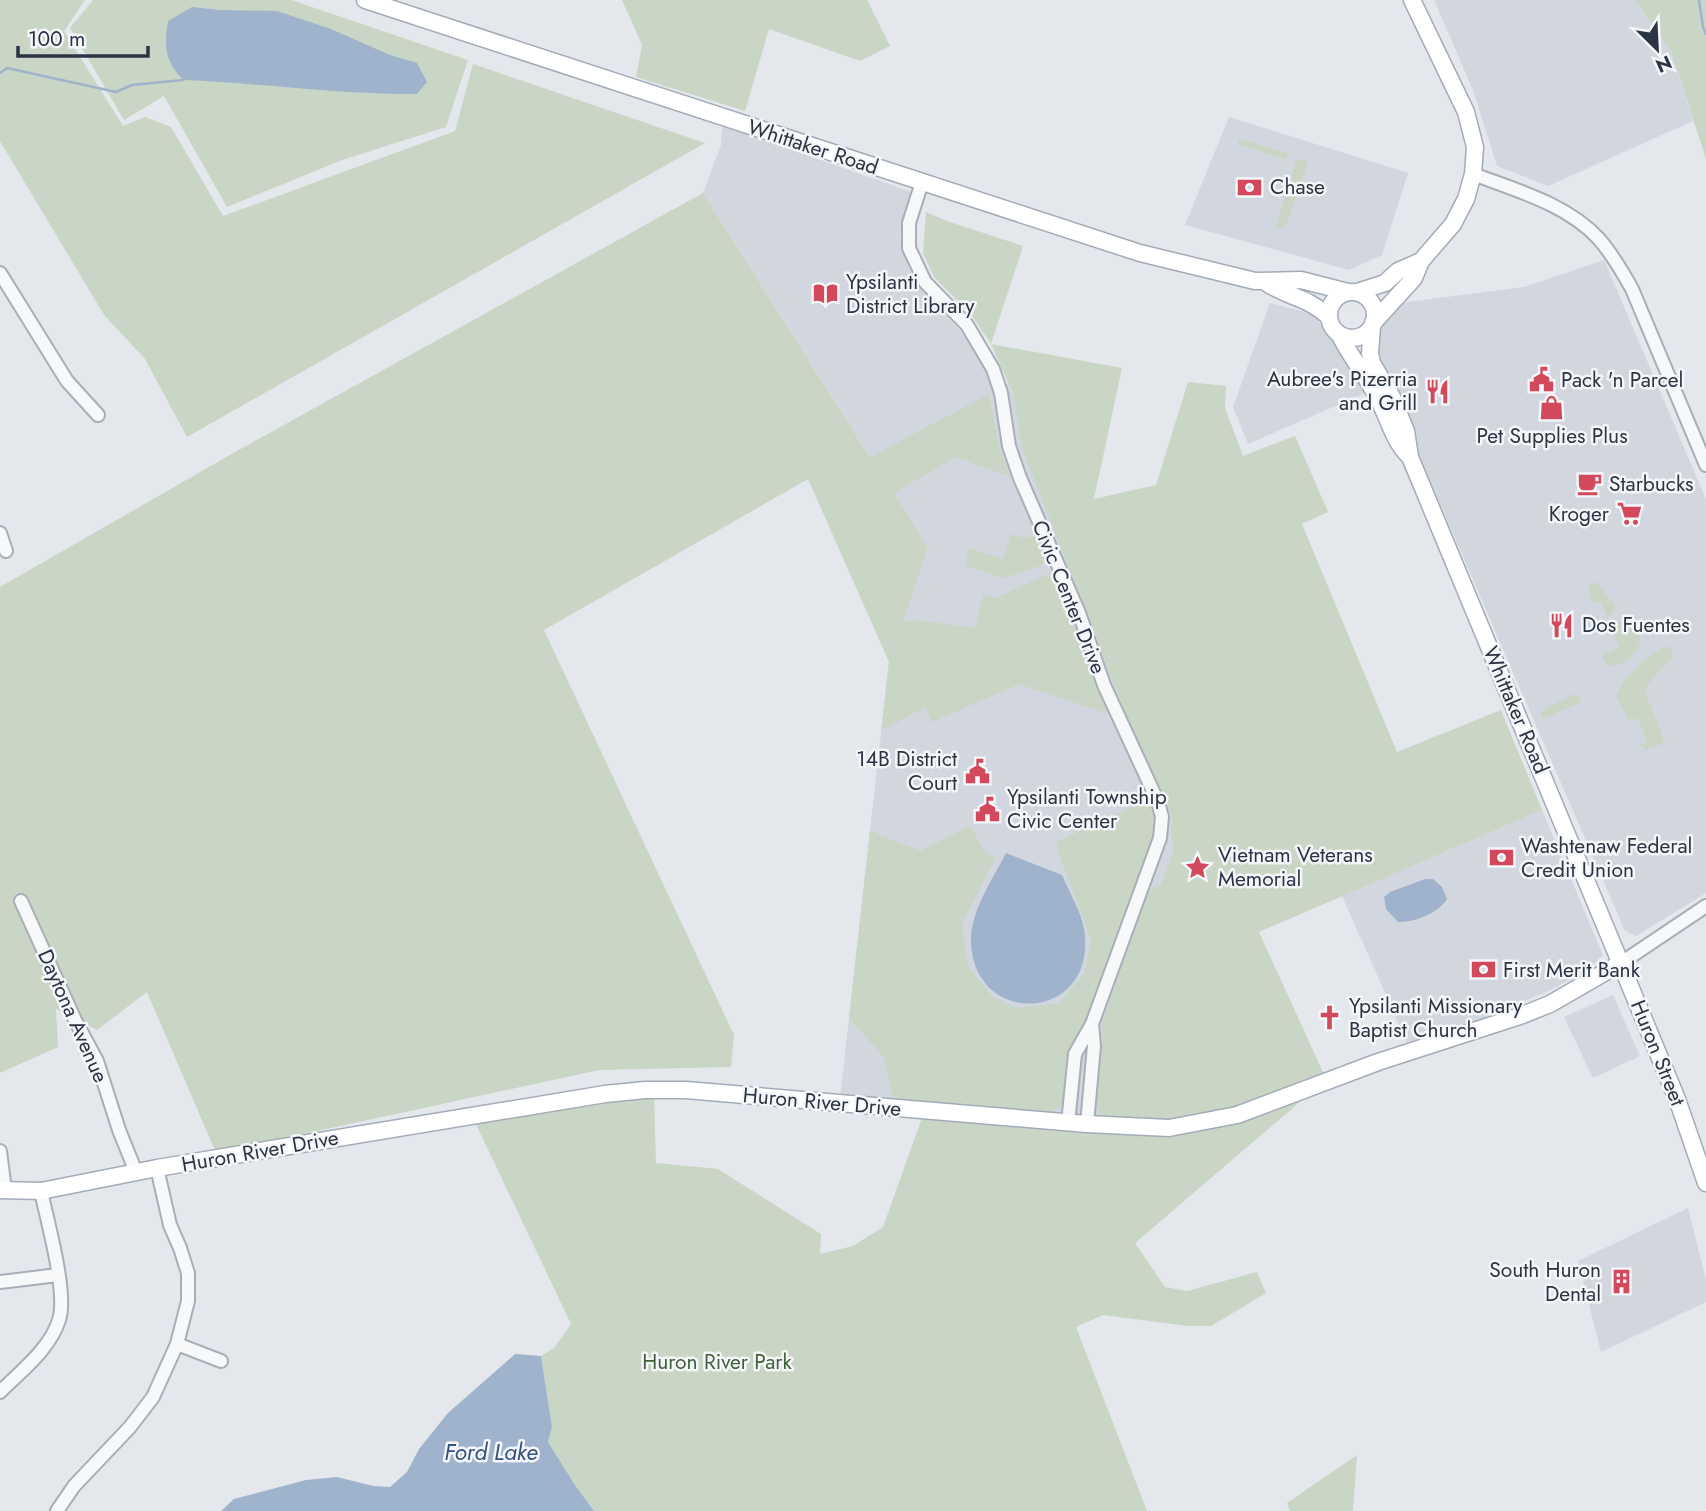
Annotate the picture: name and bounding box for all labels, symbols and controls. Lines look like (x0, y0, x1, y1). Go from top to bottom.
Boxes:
scale bar (18, 14, 147, 58)
north arrow (1622, 14, 1692, 84)
text: 100 m (28, 24, 85, 54)
text: N (1651, 49, 1676, 79)
street label: Whittaker Road (744, 112, 882, 182)
place label: Chase (1270, 172, 1325, 202)
bank icon: Chase (1236, 173, 1264, 201)
place label: Ypsilanti District Library (846, 267, 975, 321)
library icon: Ypsilanti District Library (812, 280, 840, 308)
place label: Aubree's Pizerria and Grill (1267, 364, 1417, 418)
place label: Pack 'n Parcel (1561, 365, 1683, 395)
public building icon: Pack 'n Parcel (1527, 366, 1555, 394)
restaurant icon: Aubree's Pizerria and Grill (1423, 377, 1451, 405)
shop icon: Pet Supplies Plus (1538, 393, 1566, 421)
place label: Pet Supplies Plus (1476, 421, 1628, 451)
place label: Starbucks (1609, 469, 1694, 499)
cafe icon: Starbucks (1575, 470, 1603, 498)
place label: Kroger (1549, 499, 1610, 529)
supermarket icon: Kroger (1615, 500, 1643, 528)
street label: Civic Center Drive (1025, 516, 1114, 678)
place label: Dos Fuentes (1582, 610, 1690, 640)
restaurant icon: Dos Fuentes (1548, 611, 1576, 639)
street label: Whittaker Road (1476, 642, 1556, 778)
place label: 14B District Court (856, 744, 957, 798)
public building icon: 14B District Court (963, 757, 991, 785)
place label: Ypsilanti Township Civic Center (1007, 782, 1167, 836)
public building icon: Ypsilanti Township Civic Center (973, 795, 1001, 823)
place label: Washtenaw Federal Credit Union (1521, 831, 1692, 885)
place label: Vietnam Veterans Memorial (1218, 840, 1373, 894)
bank icon: Washtenaw Federal Credit Union (1487, 844, 1515, 872)
place icon: Vietnam Veterans Memorial (1184, 853, 1212, 881)
street label: Daytona Avenue (30, 945, 116, 1088)
place label: First Merit Bank (1503, 955, 1641, 985)
bank icon: First Merit Bank (1469, 956, 1497, 984)
place label: Ypsilanti Missionary Baptist Church (1349, 991, 1523, 1045)
street label: Huron Street (1623, 996, 1693, 1110)
church icon: Ypsilanti Missionary Baptist Church (1315, 1004, 1343, 1032)
street label: Huron River Drive (742, 1080, 903, 1124)
street label: Huron River Drive (179, 1122, 341, 1180)
place label: South Huron Dental (1489, 1255, 1601, 1309)
building icon: South Huron Dental (1607, 1268, 1635, 1296)
park label: Huron River Park (642, 1347, 793, 1377)
water label: Ford Lake (444, 1435, 538, 1469)

